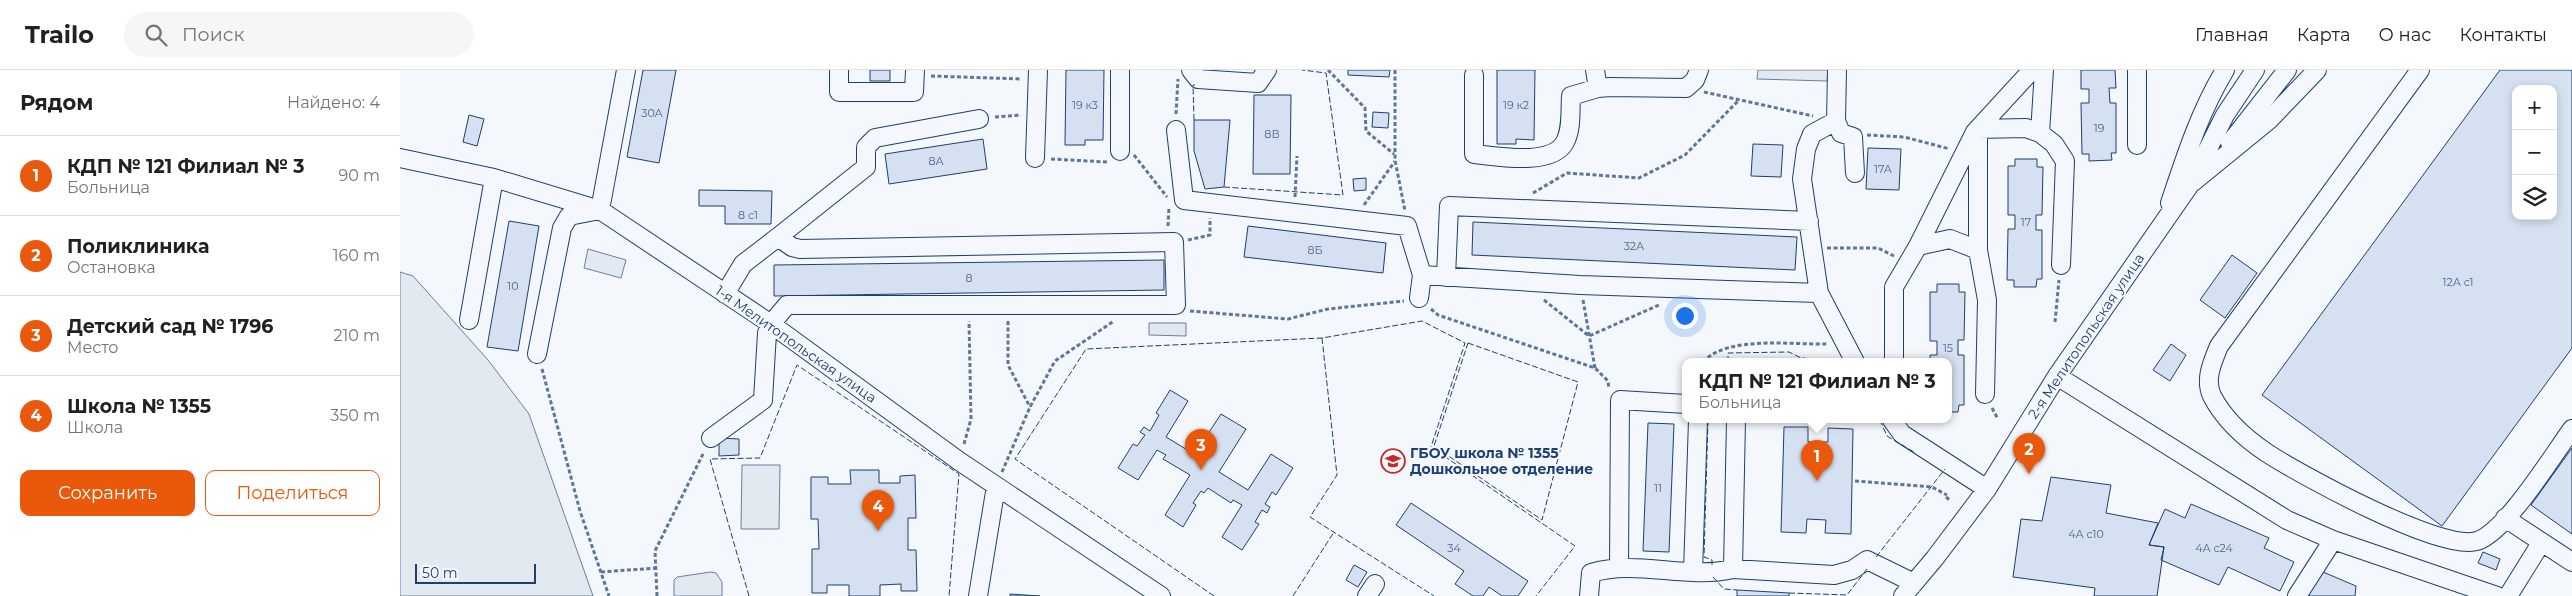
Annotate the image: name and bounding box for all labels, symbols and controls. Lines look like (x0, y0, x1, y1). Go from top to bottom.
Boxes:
search box (124, 12, 474, 57)
text: Trailo (25, 20, 94, 49)
icon: search (142, 21, 170, 49)
text: Поиск (182, 23, 245, 46)
text: Главная (2195, 24, 2269, 46)
text: Карта (2297, 24, 2351, 46)
text: О нас (2379, 24, 2431, 46)
text: Контакты (2459, 24, 2547, 46)
map controls (2512, 85, 2557, 220)
button: + (2512, 85, 2557, 130)
text: Рядом (20, 90, 93, 115)
text: Найдено: 4 (287, 93, 380, 112)
house number: 19 к3 (1072, 98, 1098, 112)
house number: 19 к2 (1503, 98, 1529, 112)
house number: 30А (641, 106, 664, 120)
house number: 19 (2094, 121, 2105, 135)
house number: 8В (1264, 127, 1280, 141)
button: − (2512, 130, 2557, 175)
house number: 8А (928, 154, 944, 168)
text: КДП № 121 Филиал № 3 (67, 155, 304, 178)
house number: 17А (1874, 162, 1893, 176)
text: 1 (33, 166, 39, 185)
text: 90 m (338, 166, 380, 185)
button: layers (2512, 175, 2557, 220)
text: Больница (67, 178, 150, 197)
house number: 8 с1 (738, 208, 758, 222)
house number: 17 (2021, 215, 2031, 229)
text: Поликлиника (67, 235, 209, 258)
house number: 32А (1624, 239, 1645, 253)
house number: 8Б (1307, 243, 1323, 257)
text: 2 (31, 246, 41, 265)
text: 160 m (333, 246, 380, 265)
street label: 2-я Мелитопольская улица (2024, 250, 2148, 422)
text: Остановка (67, 258, 156, 277)
house number: 8 (965, 271, 973, 285)
house number: 12А с1 (2442, 275, 2474, 289)
house number: 10 (507, 279, 519, 293)
street label: 1-я Мелитопольская улица (712, 281, 880, 407)
your location (1672, 303, 1698, 329)
text: Детский сад № 1796 (67, 315, 273, 338)
text: 3 (31, 326, 41, 345)
text: 210 m (333, 326, 380, 345)
text: Место (67, 338, 119, 357)
house number: 15 (1943, 341, 1953, 355)
popup (1682, 358, 1952, 423)
text: КДП № 121 Филиал № 3 (1698, 370, 1936, 393)
text: Больница (1698, 393, 1781, 412)
text: Школа № 1355 (67, 395, 211, 418)
text: 4 (30, 406, 42, 425)
text: 350 m (330, 406, 380, 425)
text: Школа (67, 418, 123, 437)
pin: 3 (1185, 429, 1217, 470)
pin: 2 (2013, 433, 2045, 474)
pin: 1 (1801, 440, 1833, 481)
place label: ГБОУ школа № 1355 Дошкольное отделение (1410, 444, 1593, 478)
school or university icon: ГБОУ школа № 1355 Дошкольное отделение (1380, 448, 1406, 474)
button: Сохранить (20, 470, 195, 516)
button: Поделиться (205, 470, 380, 516)
house number: 11 (1654, 481, 1662, 495)
pin: 4 (862, 490, 894, 531)
house number: 4А с10 (2068, 527, 2104, 541)
house number: 34 (1447, 541, 1461, 555)
house number: 4А с24 (2195, 541, 2234, 555)
scale bar (415, 561, 536, 584)
text: 50 m (422, 564, 458, 582)

